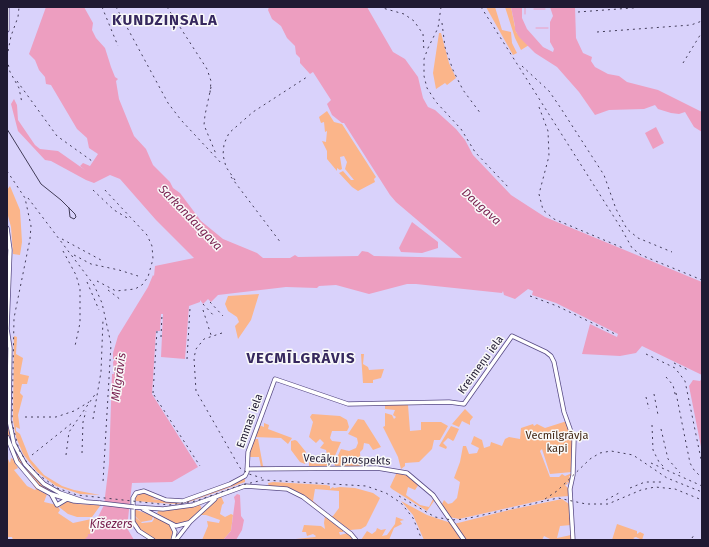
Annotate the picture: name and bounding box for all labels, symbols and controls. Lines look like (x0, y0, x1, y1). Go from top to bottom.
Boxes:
district label: KUNDZIŅSALA (112, 12, 218, 30)
water label: Sarkandaugava (155, 182, 225, 254)
water label: Daugava (458, 186, 504, 228)
street label: Kreimeņu iela (455, 333, 507, 397)
district label: VECMĪLGRĀVIS (246, 350, 356, 368)
water label: Mīlgrāvis (108, 352, 130, 402)
street label: Emmas iela (234, 392, 266, 450)
park label: Vecmīlgrāvja kapi (526, 429, 588, 455)
street label: Vecāķu prospekts (303, 452, 391, 468)
water label: Ķīšezers (89, 518, 133, 532)

